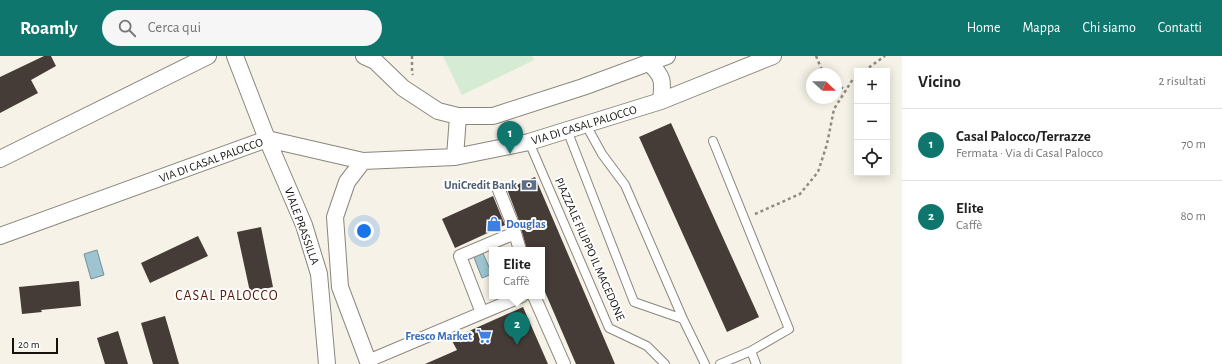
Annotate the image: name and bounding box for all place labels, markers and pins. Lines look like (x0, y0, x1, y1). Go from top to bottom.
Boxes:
pin: 1 (497, 121, 523, 154)
bank icon: UniCredit Bank (520, 176, 538, 194)
place label: UniCredit Bank (444, 179, 517, 191)
shop icon: Douglas (485, 215, 503, 233)
place label: Douglas (506, 218, 546, 230)
pin: 2 (504, 312, 530, 345)
supermarket icon: Fresco Market (475, 327, 493, 345)
place label: Fresco Market (405, 330, 472, 342)

